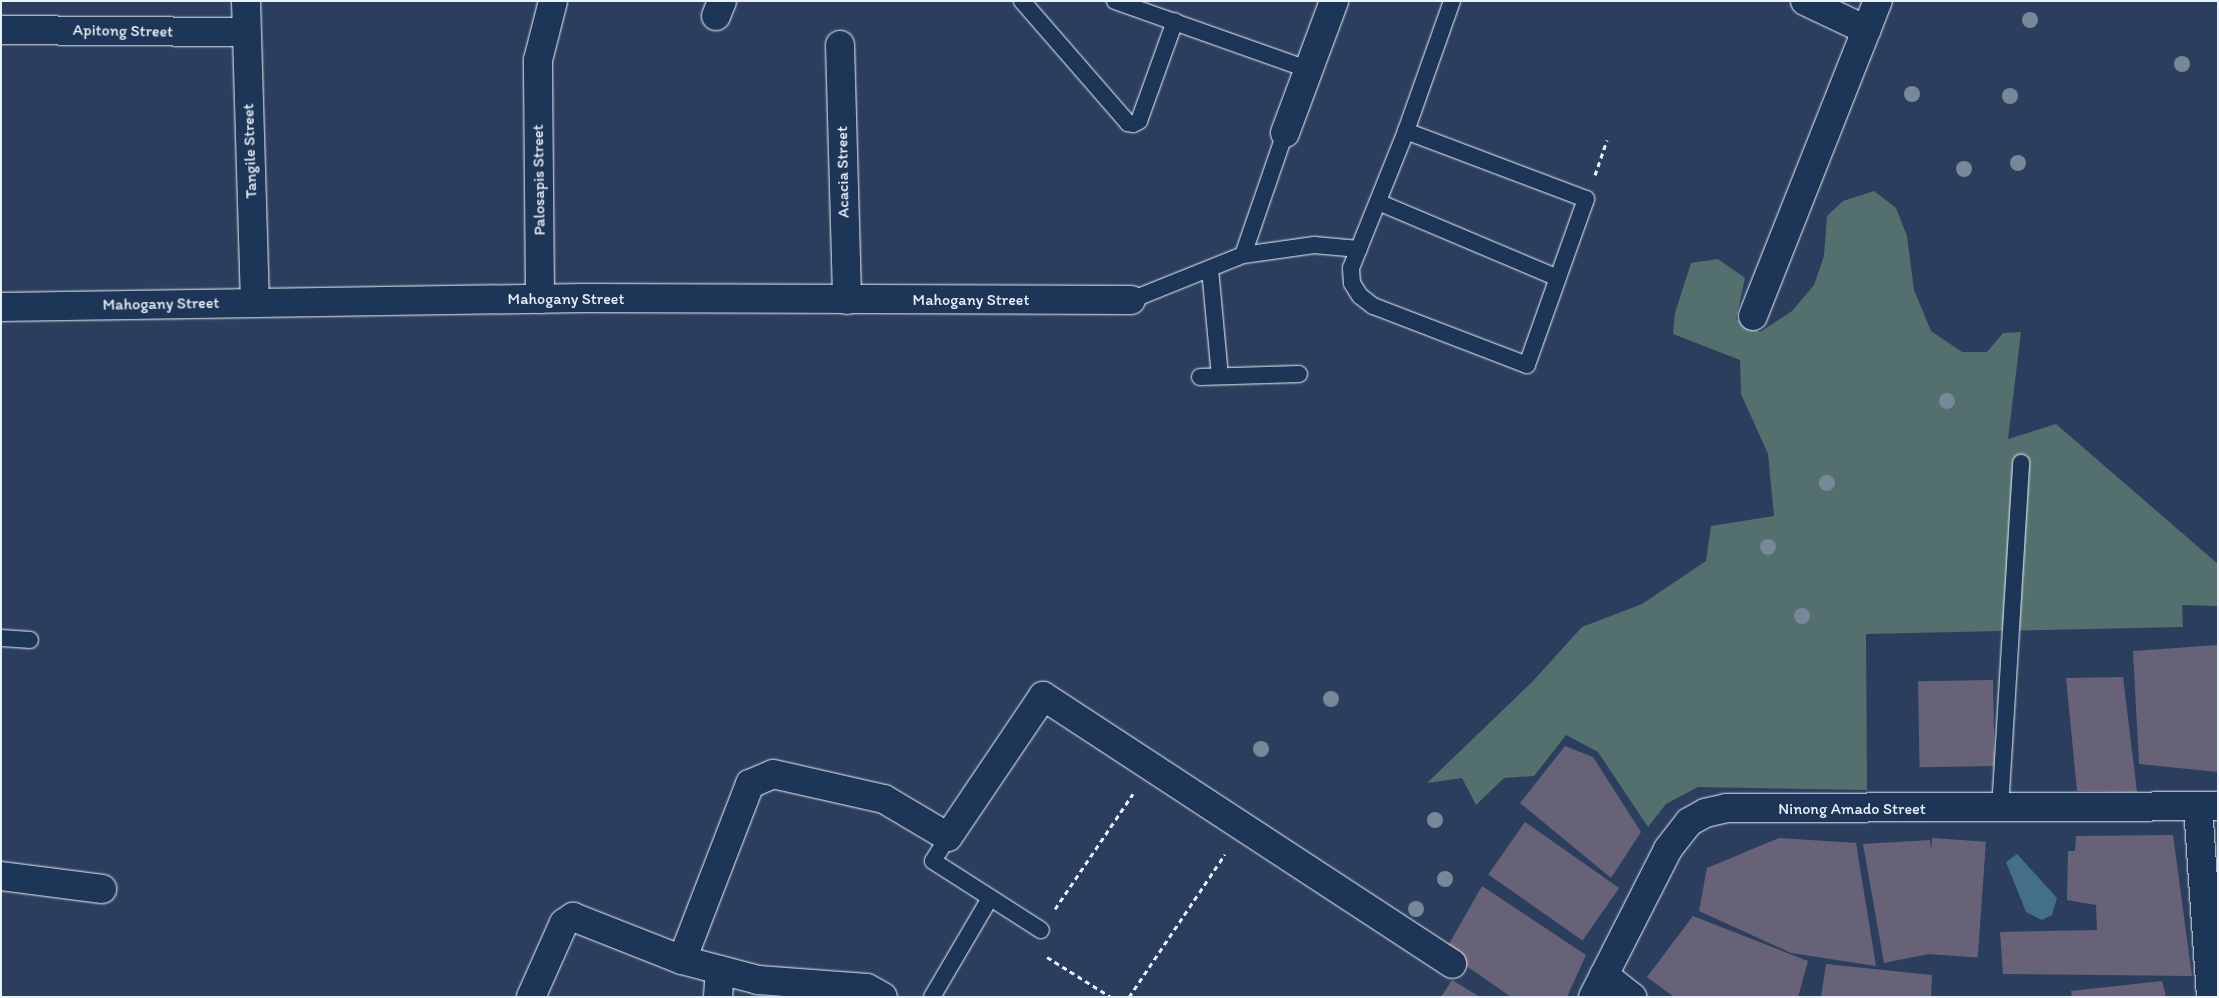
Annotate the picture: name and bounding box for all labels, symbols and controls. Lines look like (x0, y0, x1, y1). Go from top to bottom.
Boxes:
street label: Apitong Street (73, 21, 173, 41)
street label: Tangile Street (239, 103, 261, 199)
street label: Palosapis Street (528, 125, 550, 235)
street label: Acacia Street (833, 126, 853, 218)
street label: Mahogany Street (508, 289, 624, 309)
street label: Mahogany Street (913, 290, 1029, 310)
street label: Mahogany Street (103, 293, 219, 315)
street label: Ninong Amado Street (1778, 799, 1926, 819)

